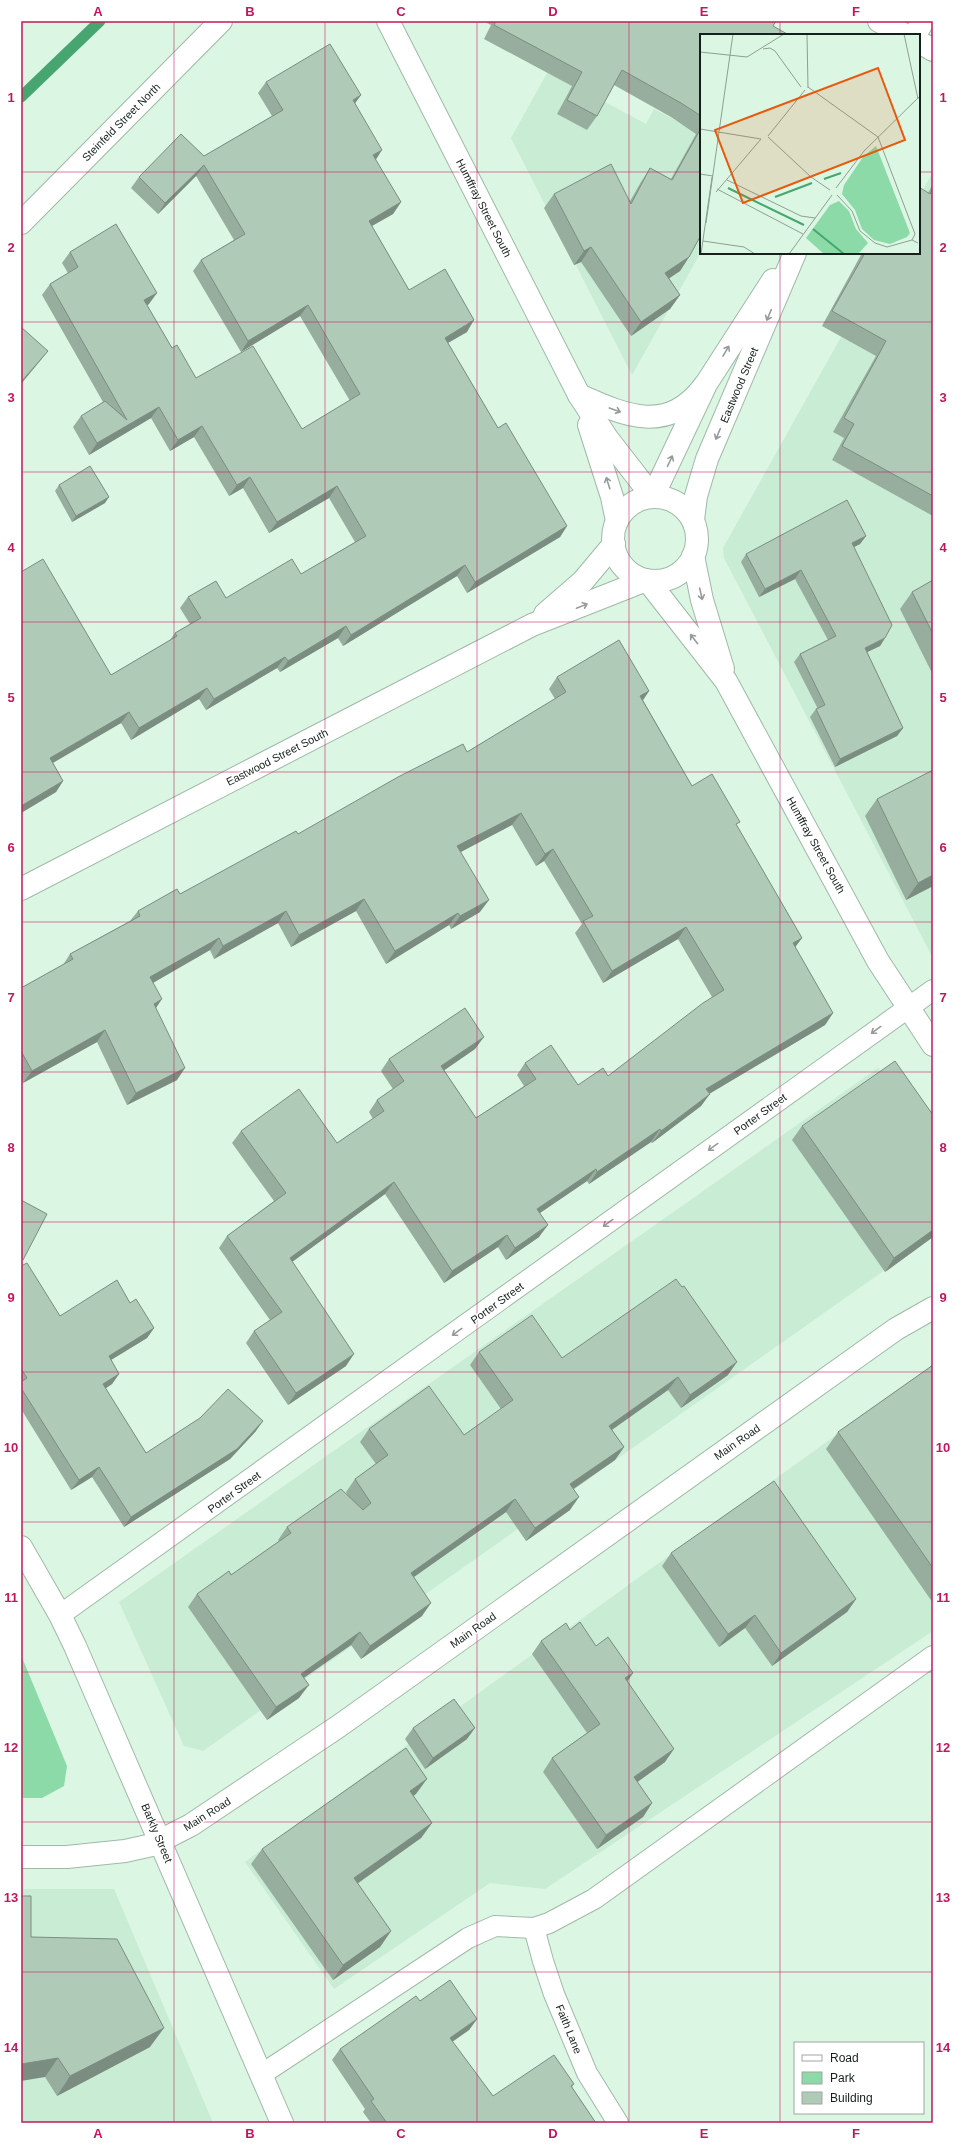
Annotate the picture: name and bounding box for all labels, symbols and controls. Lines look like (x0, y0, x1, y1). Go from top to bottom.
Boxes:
text: A (93, 4, 103, 19)
text: B (245, 4, 255, 19)
text: C (396, 4, 406, 19)
text: D (548, 4, 558, 19)
text: E (700, 4, 709, 19)
text: F (852, 4, 860, 19)
inset map (700, 34, 920, 254)
street label: Steinfeld Street North (80, 81, 162, 163)
text: 1 (7, 90, 15, 105)
text: 1 (939, 90, 947, 105)
street label: Humffray Street South (454, 157, 514, 259)
text: 2 (7, 240, 15, 255)
text: 2 (939, 240, 947, 255)
one-way arrow (765, 308, 772, 320)
one-way arrow (723, 345, 731, 357)
street label: Eastwood Street (718, 346, 760, 424)
text: 3 (7, 390, 15, 405)
text: 3 (939, 390, 947, 405)
one-way arrow (609, 407, 621, 415)
one-way arrow (714, 428, 721, 440)
one-way arrow (667, 455, 674, 467)
one-way arrow (604, 477, 611, 490)
text: 4 (7, 540, 15, 555)
text: 4 (939, 540, 947, 555)
one-way arrow (698, 587, 706, 600)
one-way arrow (575, 601, 587, 609)
one-way arrow (690, 634, 698, 645)
text: 5 (7, 690, 15, 705)
text: 5 (939, 690, 947, 705)
street label: Eastwood Street South (224, 726, 330, 788)
street label: Humffray Street South (784, 795, 848, 895)
text: 6 (7, 840, 15, 855)
text: 6 (939, 840, 947, 855)
text: 7 (7, 990, 15, 1005)
text: 7 (939, 990, 947, 1005)
one-way arrow (870, 1026, 881, 1035)
street label: Porter Street (731, 1091, 789, 1137)
text: 8 (7, 1140, 15, 1155)
text: 8 (939, 1140, 947, 1155)
one-way arrow (708, 1143, 719, 1151)
one-way arrow (602, 1219, 613, 1227)
street label: Porter Street (468, 1280, 526, 1326)
text: 9 (7, 1290, 15, 1305)
text: 9 (939, 1290, 947, 1305)
one-way arrow (451, 1328, 462, 1336)
street label: Main Road (712, 1422, 762, 1462)
text: 10 (4, 1440, 18, 1455)
text: 10 (936, 1440, 950, 1455)
street label: Porter Street (205, 1469, 263, 1515)
text: 11 (4, 1590, 18, 1605)
text: 11 (936, 1590, 950, 1605)
street label: Main Road (448, 1610, 498, 1650)
text: 12 (4, 1740, 18, 1755)
text: 12 (936, 1740, 950, 1755)
street label: Main Road (181, 1795, 233, 1833)
street label: Barkly Street (139, 1802, 175, 1864)
text: 13 (4, 1890, 18, 1905)
text: 13 (936, 1890, 950, 1905)
street label: Faith Lane (554, 2003, 584, 2055)
text: 14 (4, 2040, 19, 2055)
text: 14 (936, 2040, 951, 2055)
legend (794, 2042, 924, 2114)
text: Road (830, 2051, 859, 2065)
text: Park (830, 2071, 856, 2085)
text: Building (830, 2091, 873, 2105)
text: A (93, 2126, 103, 2141)
text: B (245, 2126, 255, 2141)
text: C (396, 2126, 406, 2141)
text: D (548, 2126, 558, 2141)
text: E (700, 2126, 709, 2141)
text: F (852, 2126, 860, 2141)

